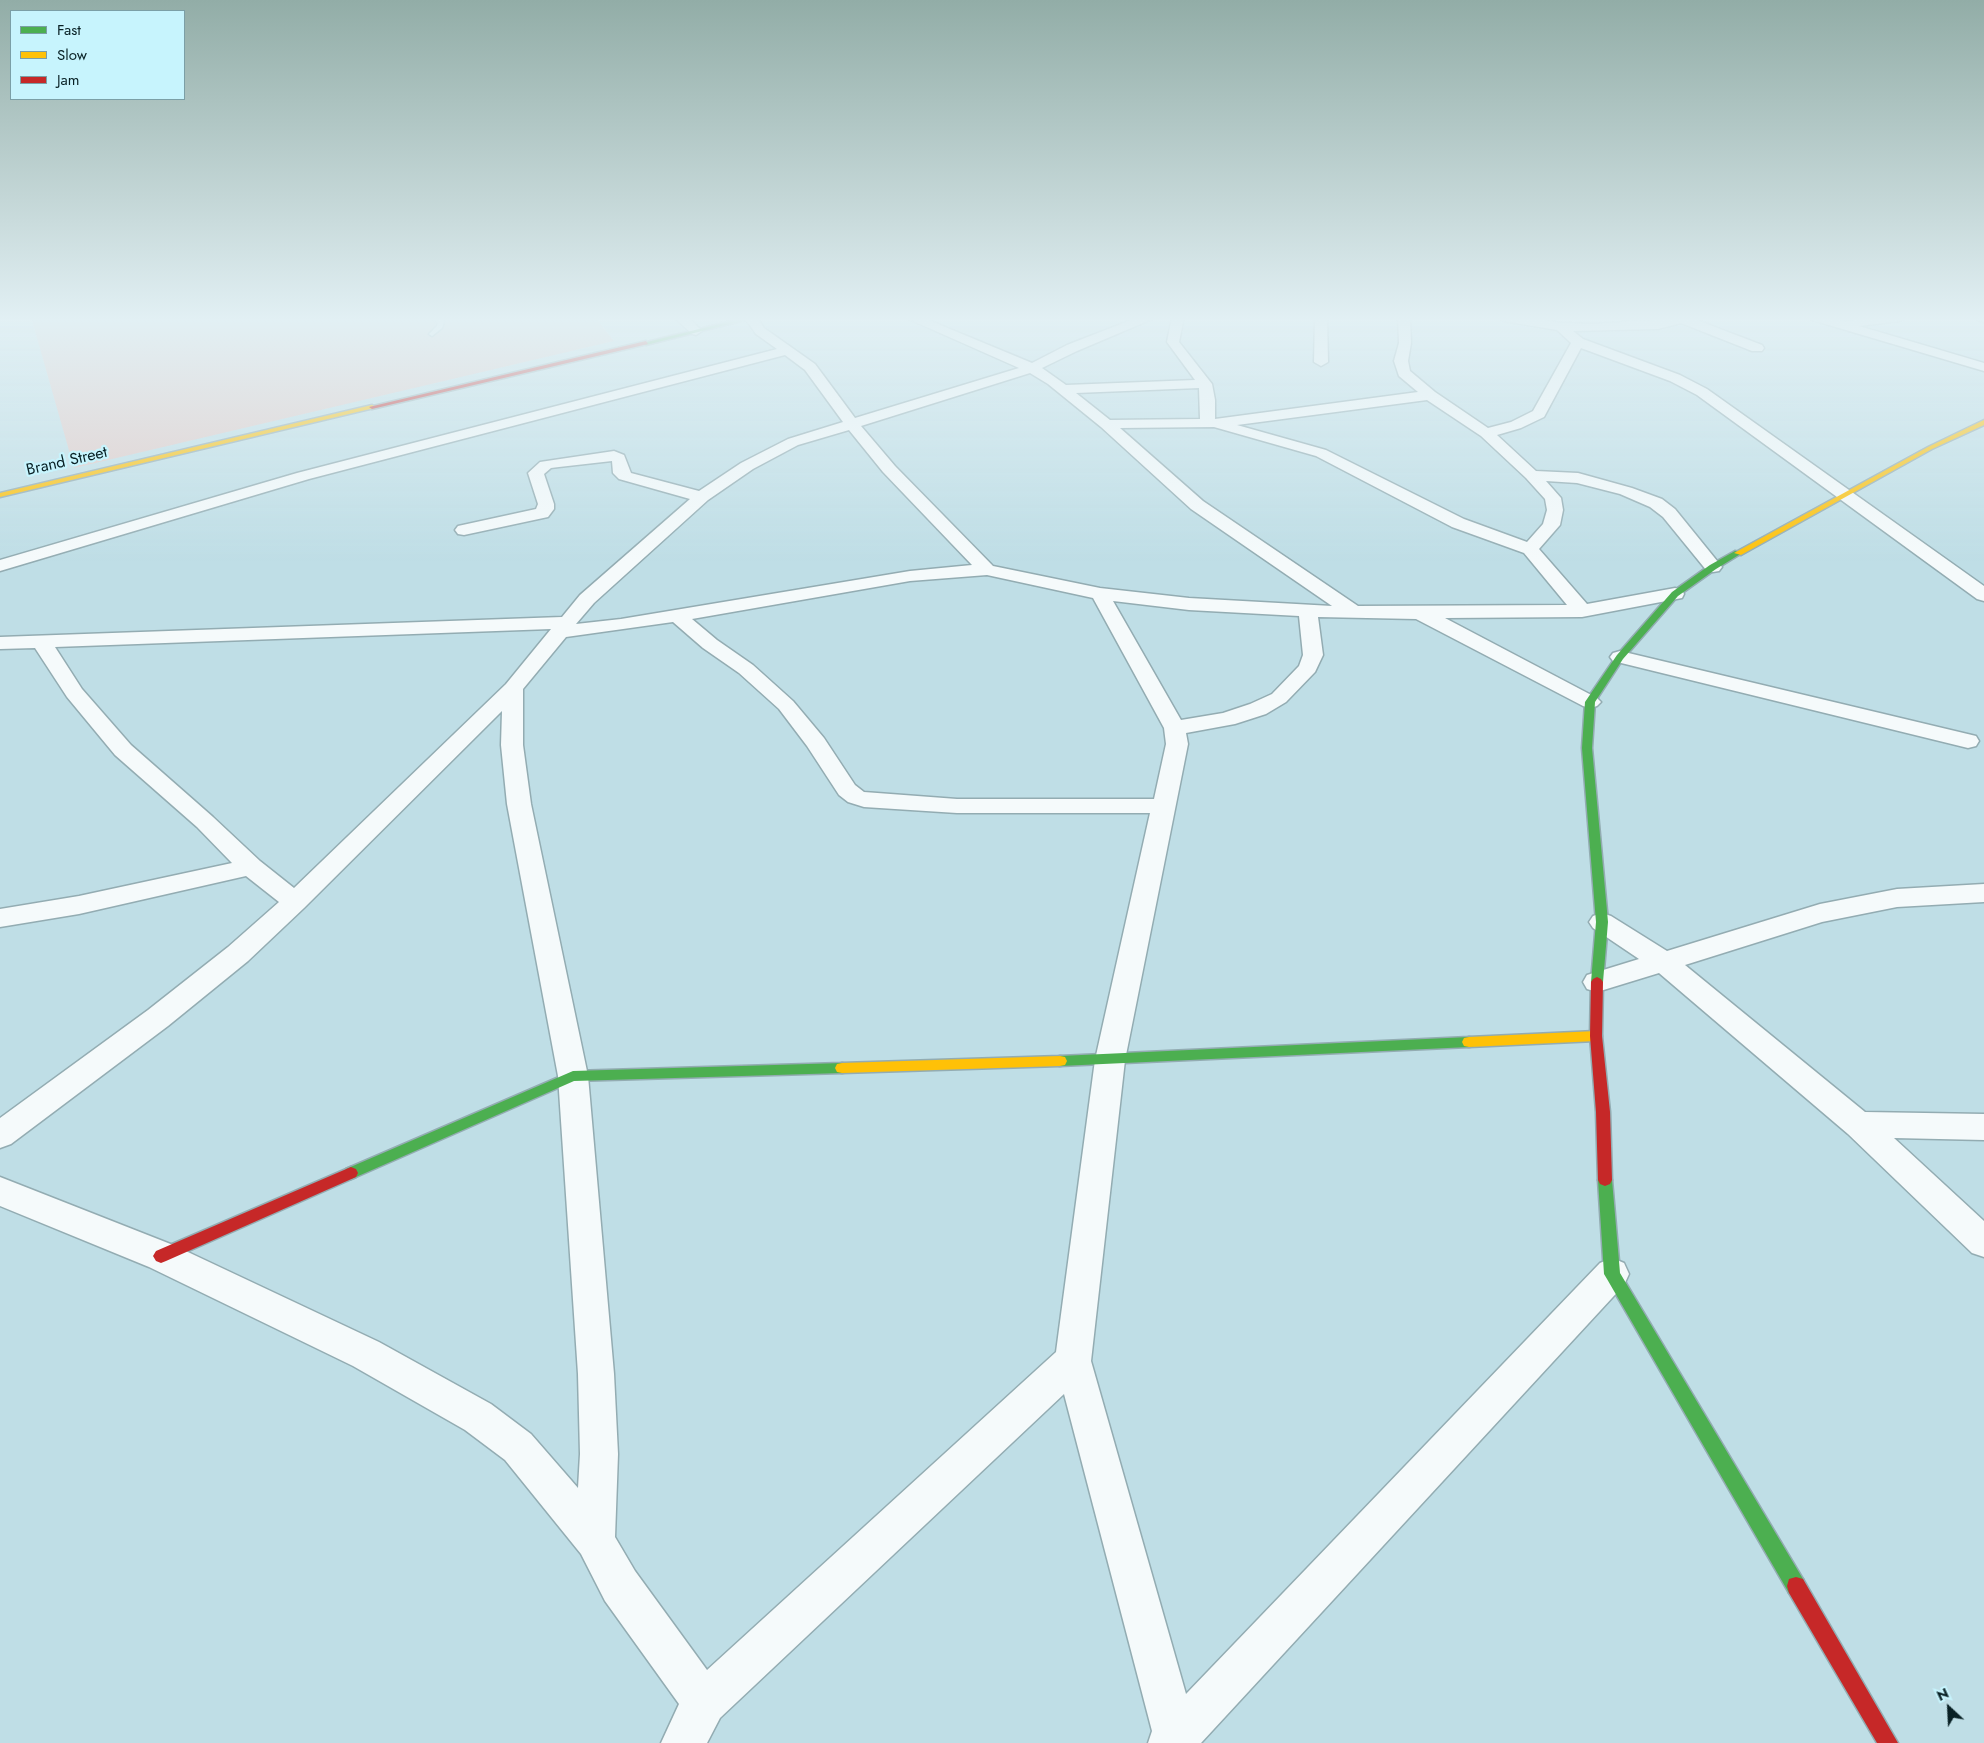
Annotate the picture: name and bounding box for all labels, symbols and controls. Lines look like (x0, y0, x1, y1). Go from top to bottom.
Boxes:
legend (10, 10, 185, 100)
text: Fast (57, 19, 81, 41)
text: Slow (57, 44, 87, 66)
text: Jam (57, 69, 80, 91)
street label: Brand Street (25, 443, 109, 481)
north arrow (1924, 1683, 1974, 1733)
text: N (1933, 1683, 1952, 1706)

